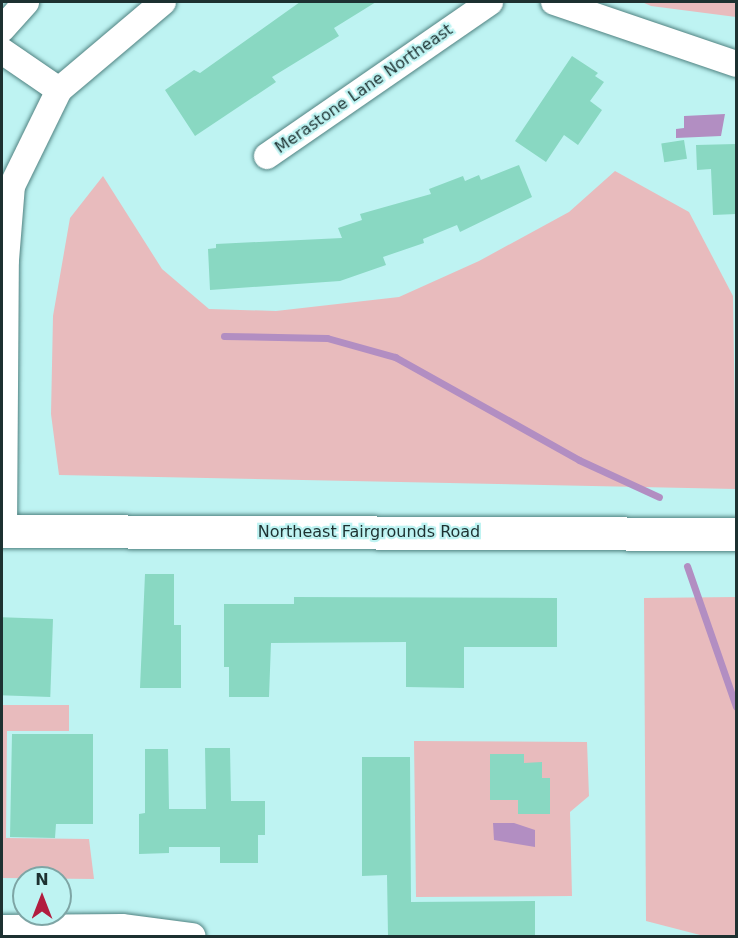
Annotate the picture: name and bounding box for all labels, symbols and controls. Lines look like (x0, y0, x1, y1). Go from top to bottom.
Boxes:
street label: Merastone Lane Northeast (272, 20, 456, 158)
street label: Northeast Fairgrounds Road (258, 522, 480, 542)
north arrow (12, 866, 72, 926)
text: N (35, 870, 49, 889)

